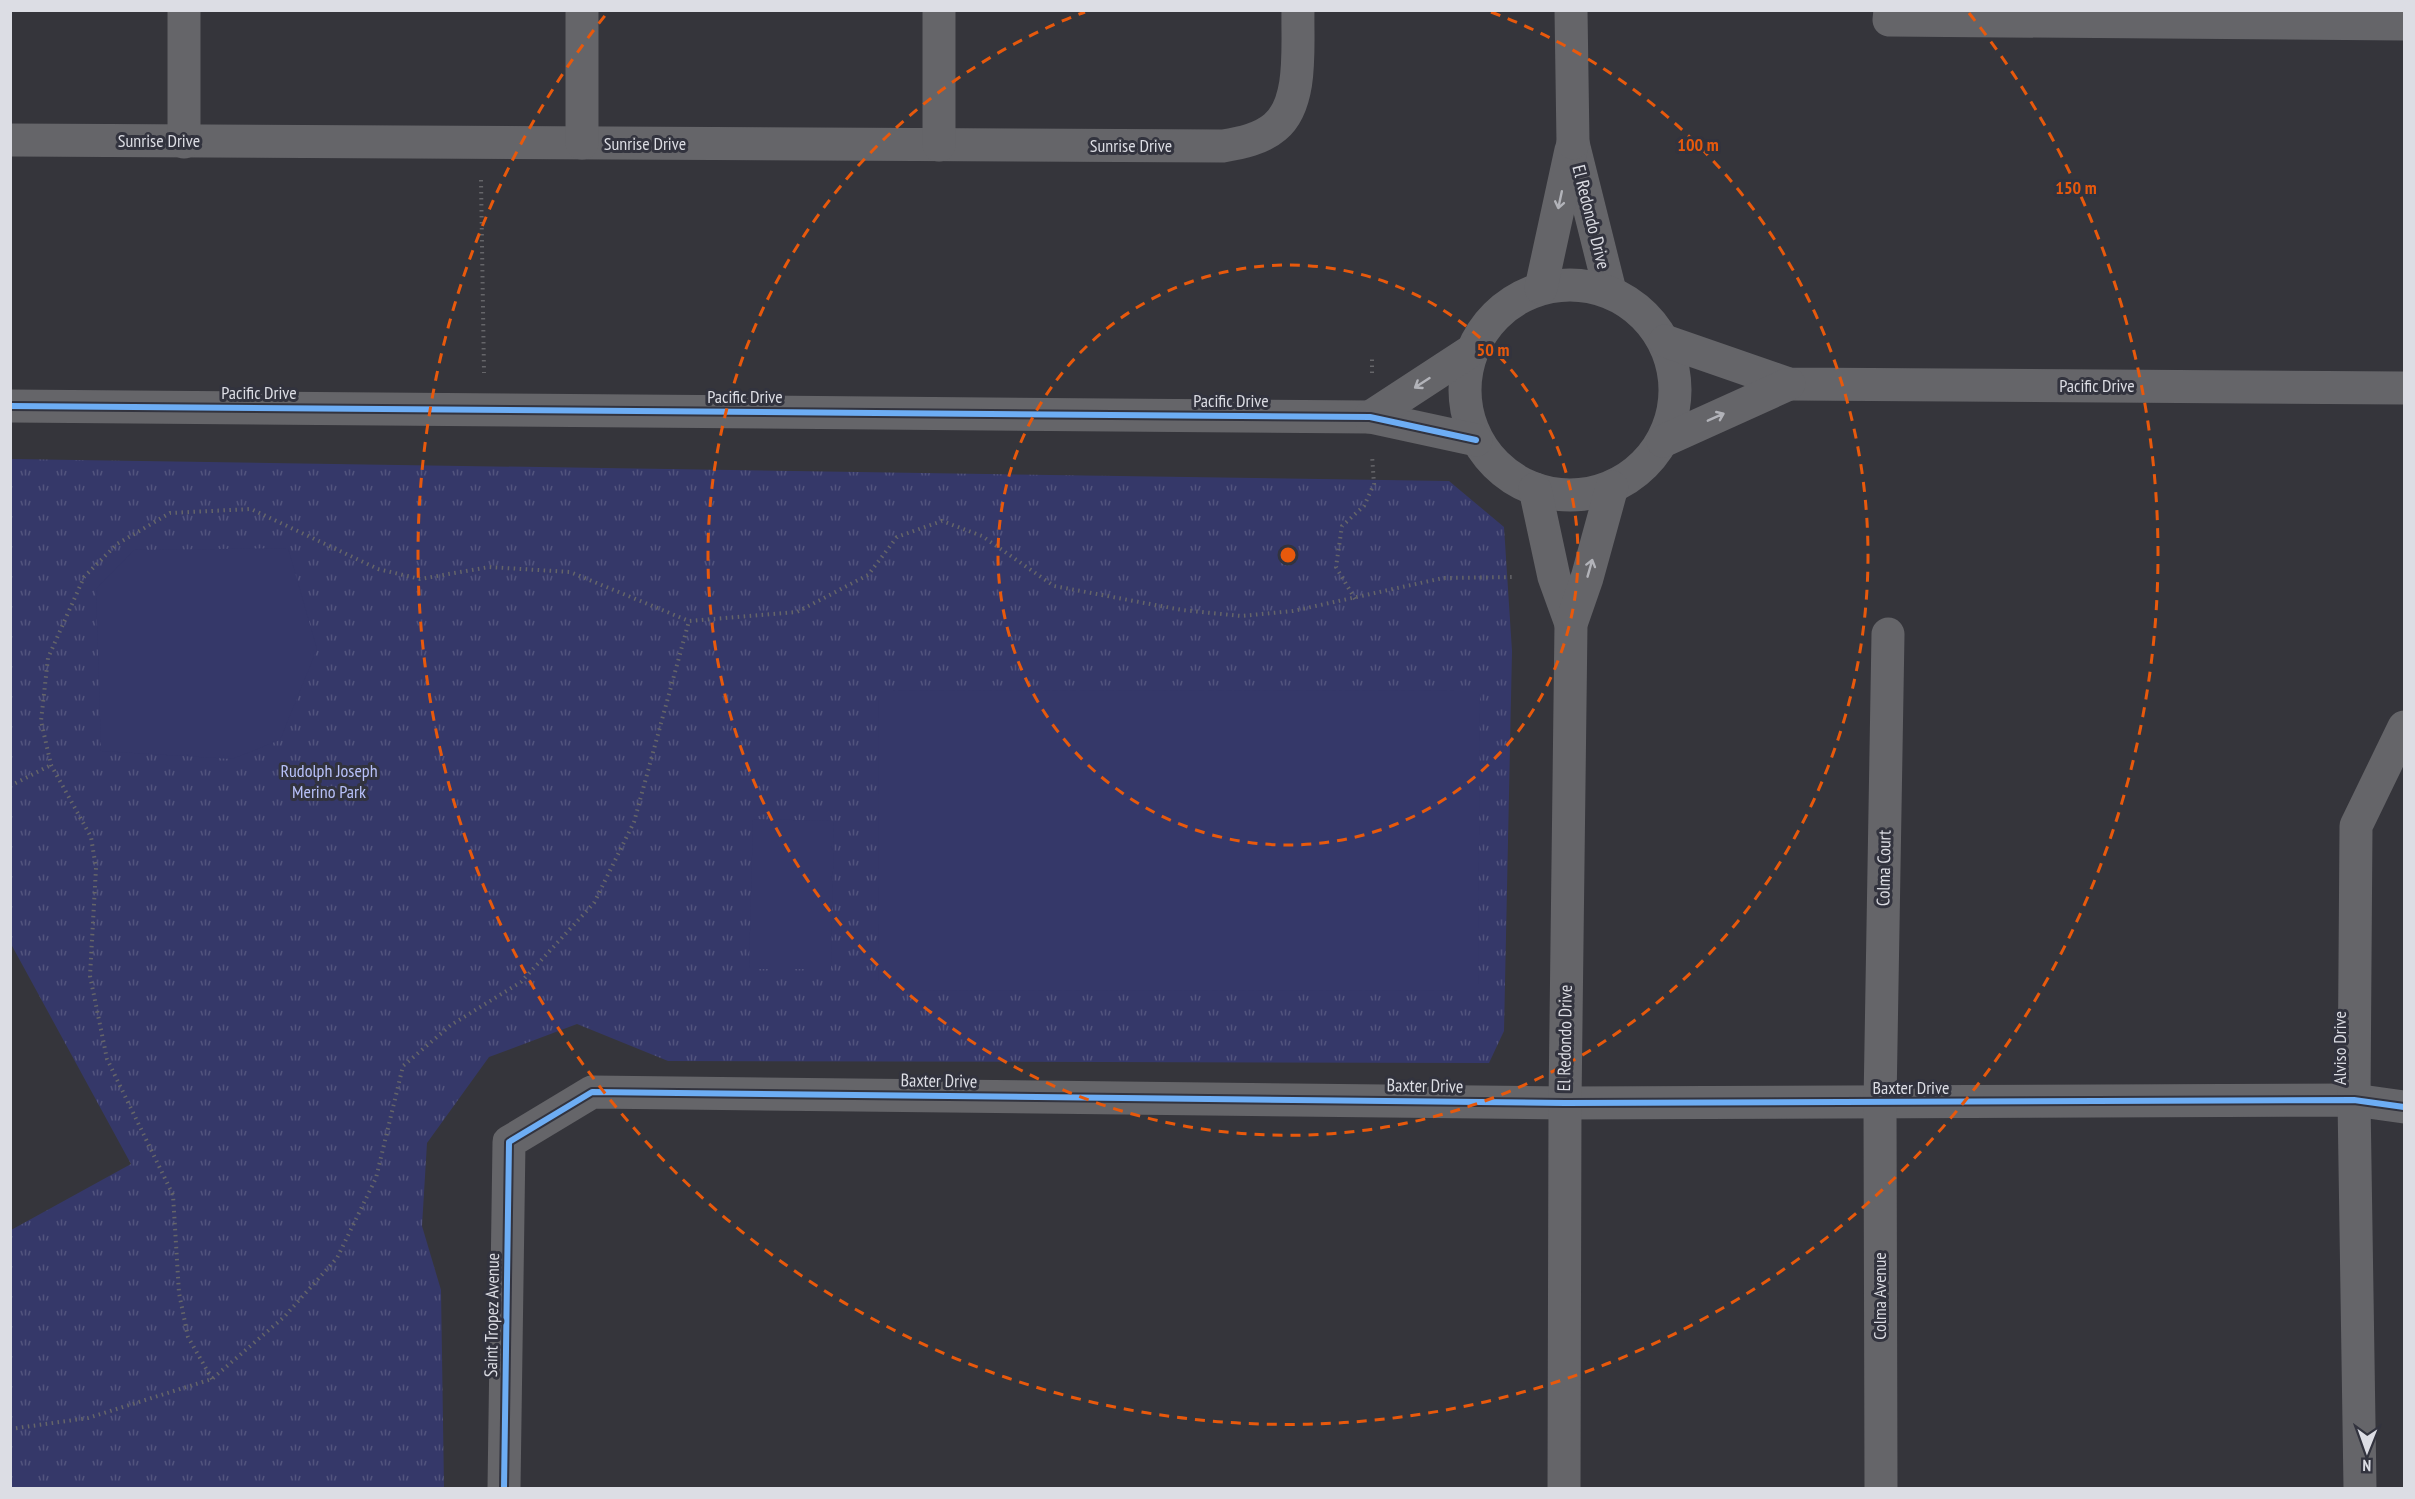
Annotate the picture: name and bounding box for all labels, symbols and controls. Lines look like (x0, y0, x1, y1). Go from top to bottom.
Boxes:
street label: Sunrise Drive (118, 129, 200, 152)
street label: Sunrise Drive (604, 132, 686, 155)
text: 100 m (1677, 133, 1719, 156)
street label: Sunrise Drive (1090, 134, 1172, 157)
street label: El Redondo Drive (1567, 162, 1616, 271)
text: 150 m (2055, 176, 2097, 199)
one-way arrow (1554, 190, 1565, 209)
text: 50 m (1477, 338, 1509, 361)
street label: Pacific Drive (2059, 374, 2135, 397)
one-way arrow (1414, 377, 1431, 389)
street label: Pacific Drive (221, 381, 297, 404)
street label: Pacific Drive (707, 385, 783, 408)
street label: Pacific Drive (1193, 389, 1269, 412)
one-way arrow (1707, 411, 1725, 422)
centre of rings (1278, 545, 1298, 565)
one-way arrow (1585, 559, 1596, 578)
park label: Rudolph Joseph Merino Park (280, 759, 378, 803)
street label: Colma Court (1871, 830, 1896, 906)
street label: El Redondo Drive (1552, 984, 1577, 1092)
street label: Alviso Drive (2328, 1011, 2351, 1085)
street label: Baxter Drive (900, 1068, 978, 1093)
street label: Baxter Drive (1386, 1073, 1464, 1098)
street label: Baxter Drive (1873, 1076, 1949, 1099)
street label: Colma Avenue (1868, 1252, 1891, 1340)
street label: Saint Tropez Avenue (479, 1253, 504, 1377)
north arrow (2337, 1421, 2397, 1481)
text: N (2362, 1456, 2371, 1476)

